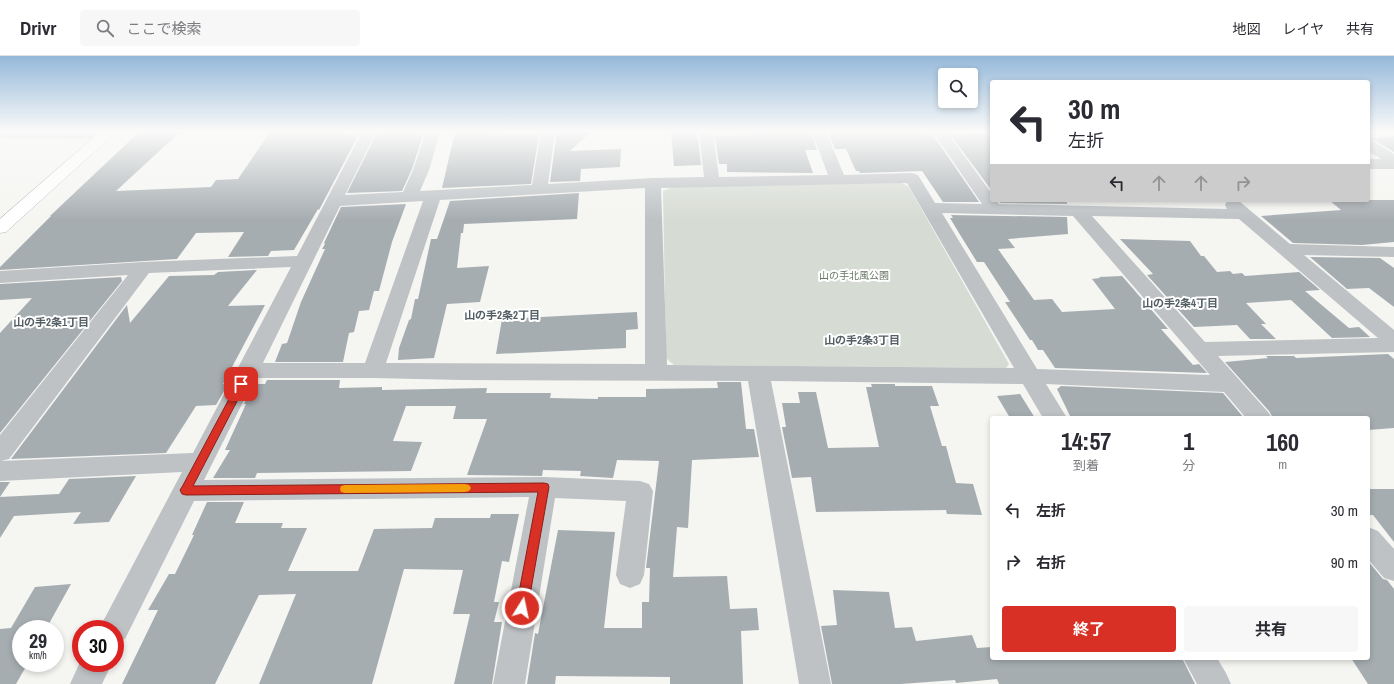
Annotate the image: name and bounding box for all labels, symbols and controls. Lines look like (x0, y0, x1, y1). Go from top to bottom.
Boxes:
search box (80, 10, 360, 46)
text: Drivr (20, 15, 56, 41)
icon: search (94, 17, 116, 39)
text: ここで検索 (126, 18, 201, 39)
text: 地図 (1232, 20, 1260, 38)
text: レイヤ (1282, 20, 1324, 38)
text: 共有 (1346, 20, 1374, 38)
map controls (938, 68, 978, 108)
button: search (938, 68, 978, 108)
text: 30 m (1068, 90, 1120, 128)
icon: left (1002, 96, 1054, 148)
text: 左折 (1068, 128, 1104, 153)
icon: left (1106, 172, 1128, 194)
icon: ahead (1148, 172, 1170, 194)
icon: ahead (1190, 172, 1212, 194)
icon: right (1232, 172, 1254, 194)
park label: 山の手北風公園 (819, 269, 889, 282)
district label: 山の手2条4丁目 (1142, 296, 1218, 310)
district label: 山の手2条2丁目 (464, 308, 540, 322)
district label: 山の手2条1丁目 (13, 315, 89, 329)
district label: 山の手2条3丁目 (824, 333, 900, 347)
pin (224, 367, 258, 401)
icon: arrive (230, 373, 252, 395)
text: 14:57 (1061, 425, 1111, 457)
text: 1 (1183, 425, 1194, 457)
text: 160 (1266, 426, 1299, 458)
text: m (1278, 456, 1287, 473)
text: 到着 (1073, 457, 1099, 474)
text: 分 (1182, 457, 1195, 474)
icon: left (1002, 499, 1024, 521)
text: 左折 (1036, 500, 1066, 521)
text: 30 m (1331, 500, 1358, 521)
icon: right (1002, 551, 1024, 573)
text: 右折 (1036, 552, 1066, 573)
text: 90 m (1331, 552, 1358, 573)
position arrow (501, 587, 543, 629)
button: 終了 (1002, 606, 1176, 652)
button: 共有 (1184, 606, 1358, 652)
speed limit sign: 30 (72, 620, 124, 672)
text: 29 (29, 627, 47, 654)
text: km/h (29, 649, 47, 662)

